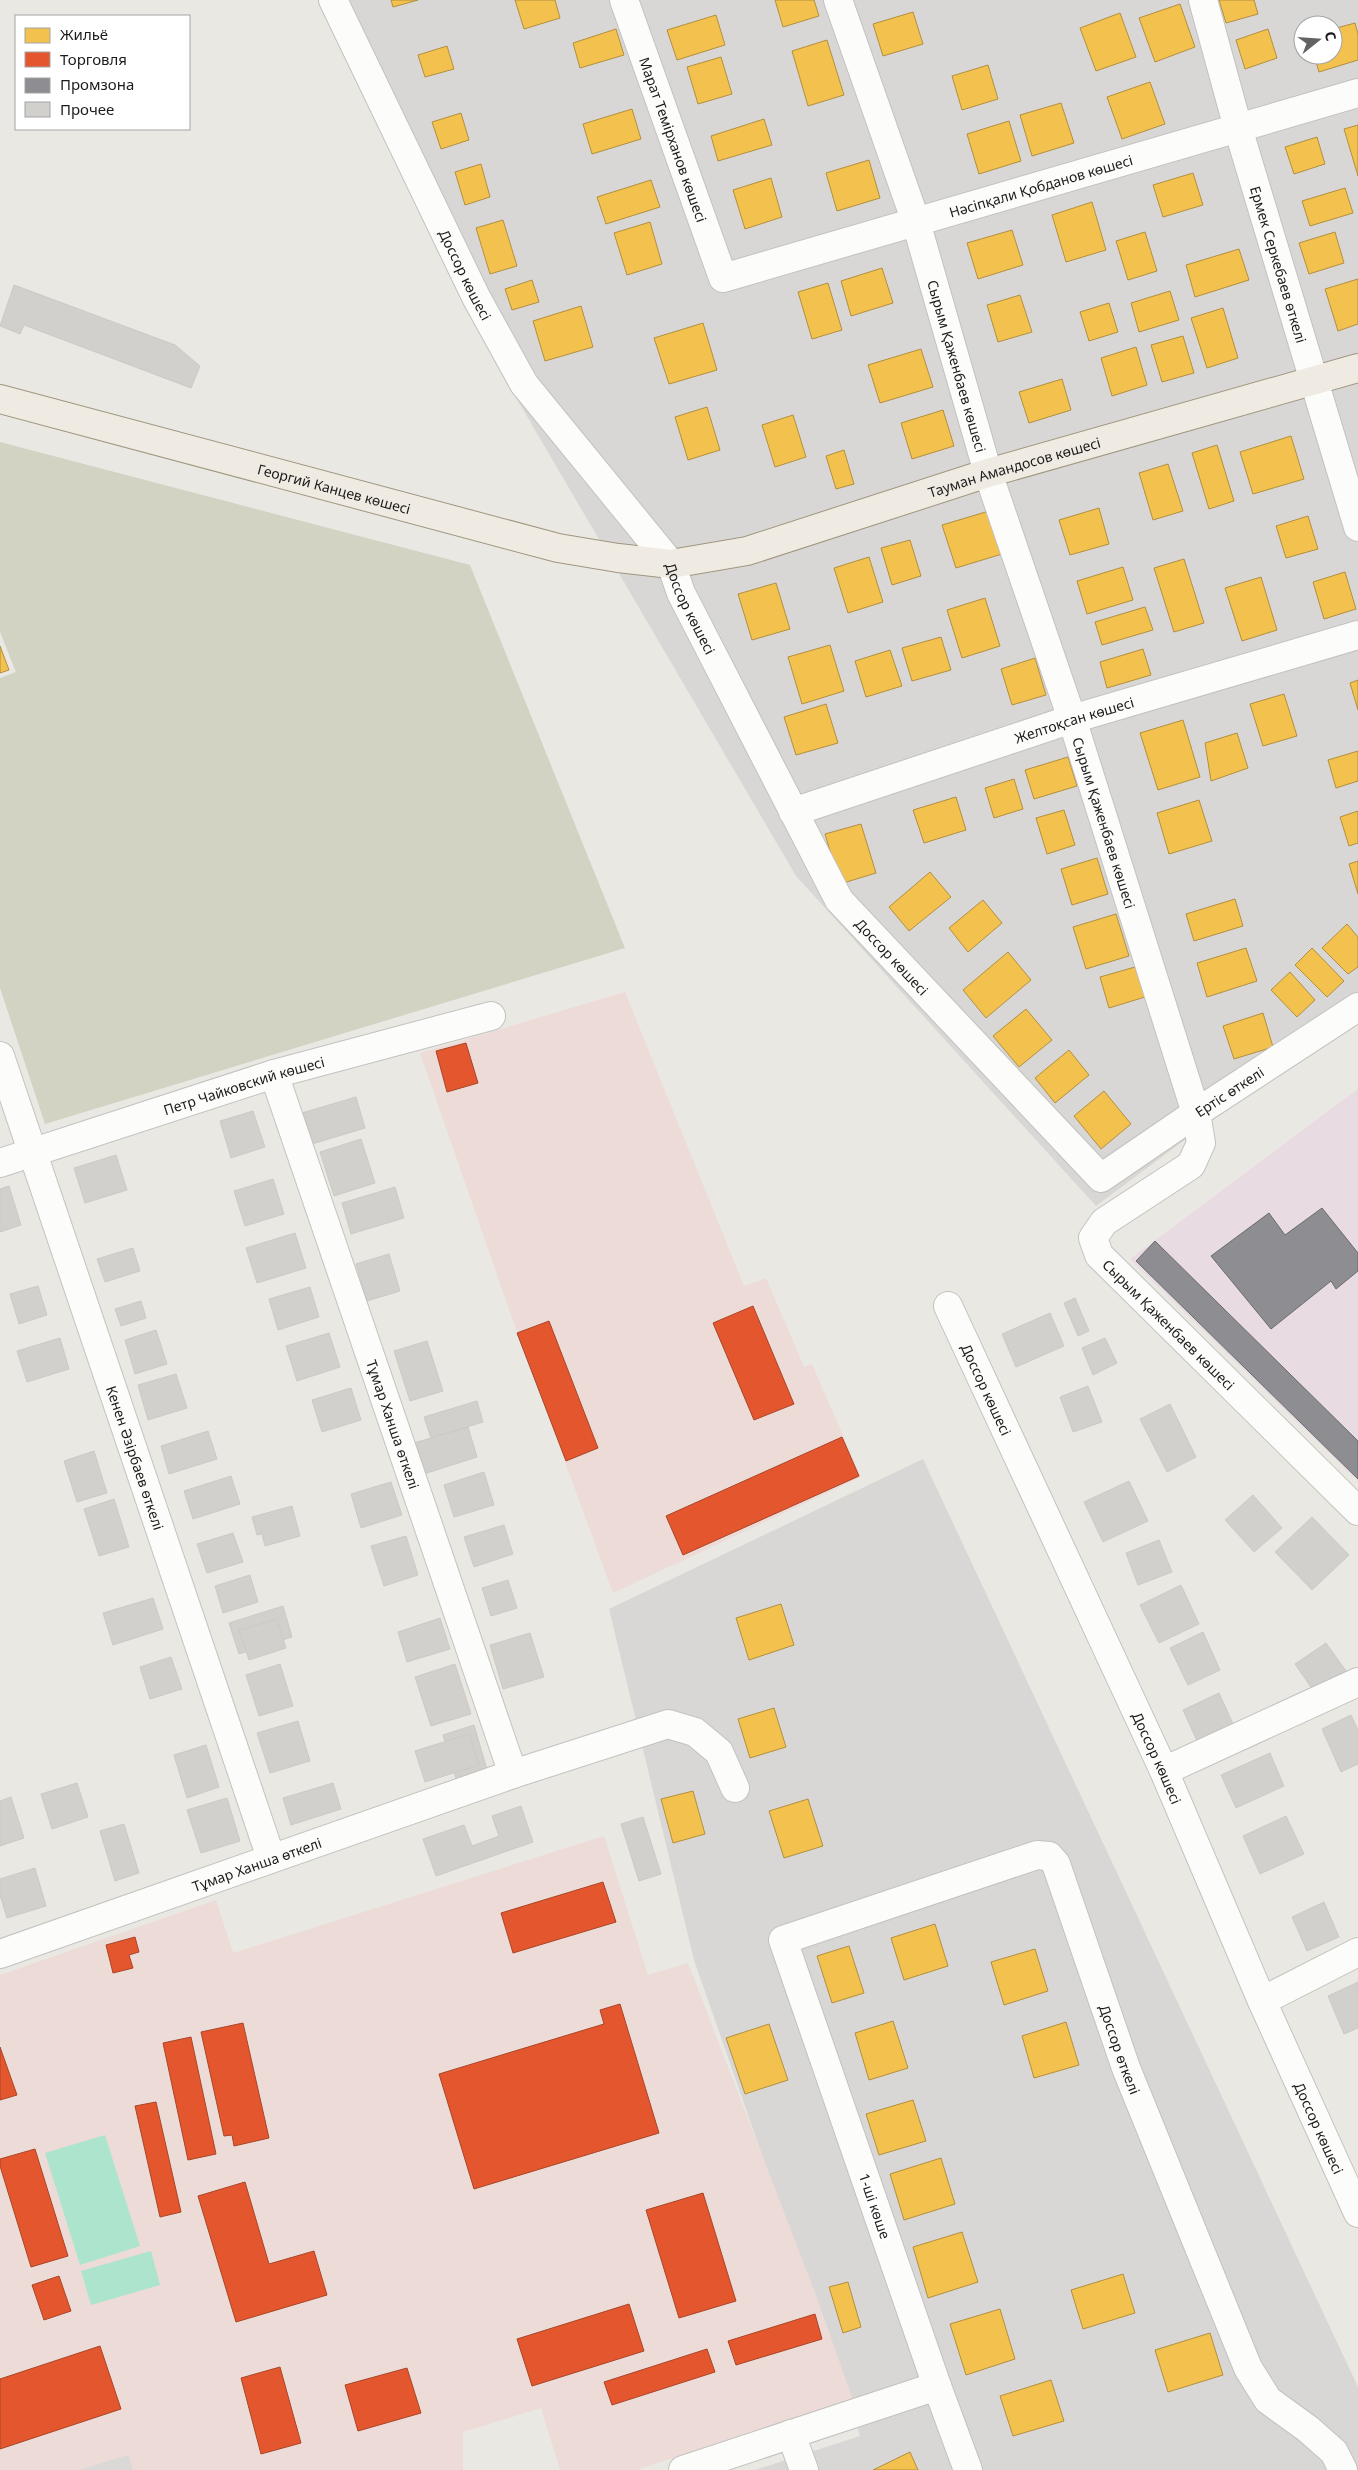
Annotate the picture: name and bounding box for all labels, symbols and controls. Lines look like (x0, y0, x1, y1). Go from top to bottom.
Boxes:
legend (15, 15, 190, 130)
north arrow (1293, 15, 1343, 65)
text: Жильё (60, 24, 108, 44)
text: С (1321, 29, 1341, 43)
text: Торговля (60, 49, 127, 69)
street label: Марат Темірханов көшесі (636, 54, 712, 225)
text: Промзона (60, 74, 134, 94)
text: Прочее (60, 99, 114, 119)
street label: Нәсіпқали Қобданов көшесі (947, 150, 1135, 221)
street label: Ермек Серкебаев өткелі (1246, 184, 1312, 345)
street label: Доссор көшесі (435, 226, 496, 323)
street label: Сырым Қаженбаев көшесі (924, 277, 991, 454)
street label: Тауман Амандосов көшесі (926, 432, 1102, 501)
street label: Георгий Канцев көшесі (256, 459, 413, 518)
street label: Доссор көшесі (662, 560, 720, 657)
street label: Желтоқсан көшесі (1012, 692, 1136, 747)
street label: Сырым Қаженбаев көшесі (1069, 735, 1140, 911)
street label: Доссор көшесі (851, 914, 933, 999)
street label: Петр Чайковский көшесі (161, 1051, 326, 1119)
street label: Ертіс өткелі (1191, 1062, 1267, 1121)
street label: Сырым Қаженбаев көшесі (1099, 1255, 1239, 1394)
street label: Доссор көшесі (957, 1341, 1016, 1438)
street label: Тұмар Ханша өткелі (363, 1357, 424, 1491)
street label: Кенен Әзірбаев өткелі (103, 1383, 169, 1532)
street label: Доссор көшесі (1128, 1709, 1186, 1807)
street label: Тұмар Ханша өткелі (189, 1833, 324, 1895)
street label: Доссор өткелі (1095, 2002, 1145, 2097)
street label: Доссор көшесі (1290, 2079, 1349, 2177)
street label: 1-ші көше (855, 2171, 895, 2242)

